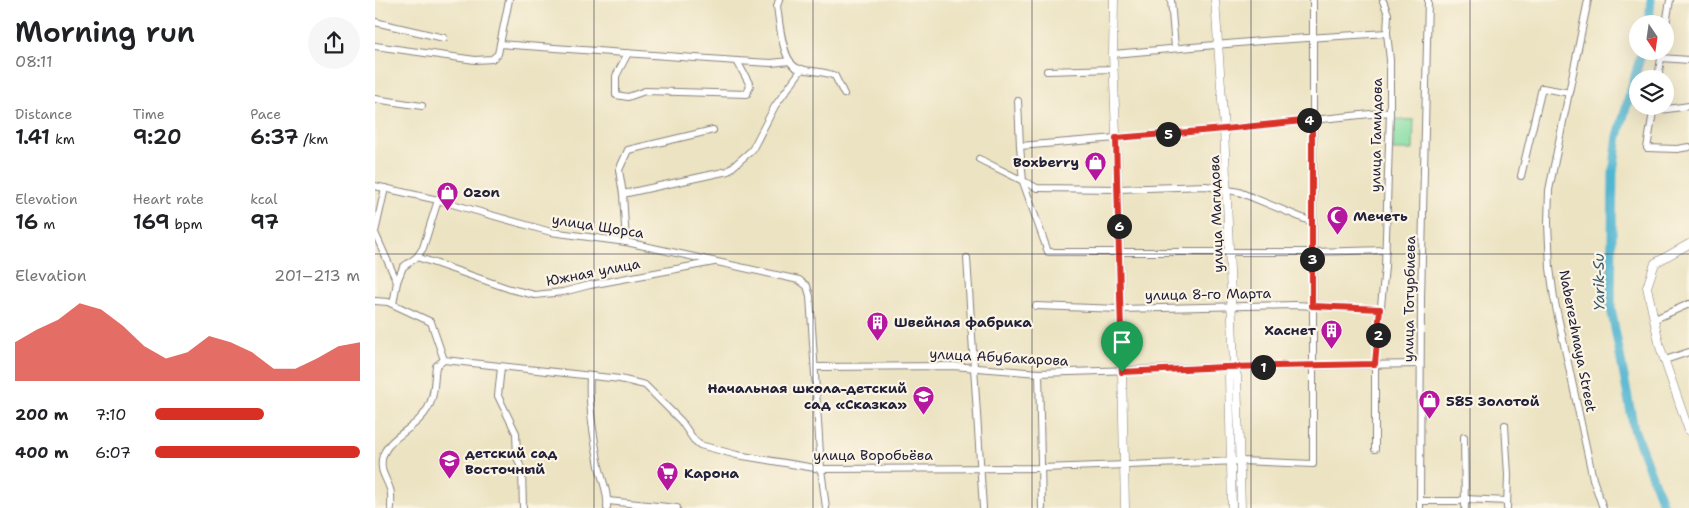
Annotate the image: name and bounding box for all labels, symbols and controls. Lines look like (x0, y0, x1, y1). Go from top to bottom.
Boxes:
text: Morning run (15, 13, 195, 51)
north arrow (1629, 15, 1674, 60)
map controls (1629, 15, 1674, 115)
button: share (308, 17, 360, 69)
text: 08:11 (15, 51, 53, 72)
button: layers (1629, 70, 1674, 115)
street label: улица Гамидова (1366, 77, 1386, 192)
text: Distance (15, 105, 72, 123)
text: Time (133, 105, 165, 123)
text: Pace (250, 105, 281, 123)
pin: 4 (1297, 108, 1321, 132)
text: 4 (1305, 111, 1314, 129)
pin: 5 (1155, 122, 1181, 146)
text: 1.41 (15, 123, 50, 151)
text: 9:20 (133, 123, 182, 151)
text: 6:37 (250, 123, 298, 151)
text: 5 (1164, 125, 1173, 143)
text: km (50, 130, 75, 148)
text: /km (298, 130, 328, 148)
shop icon: Boxberry (1083, 150, 1107, 181)
place label: Boxberry (1013, 153, 1079, 171)
street label: улица Магидова (1205, 155, 1227, 273)
shop icon: Ozon (435, 180, 459, 211)
place label: Ozon (463, 183, 500, 201)
text: Elevation (15, 190, 78, 208)
text: Heart rate (133, 190, 204, 208)
text: kcal (250, 190, 278, 208)
mosque icon: Мечеть (1325, 204, 1349, 235)
place label: Мечеть (1353, 207, 1408, 225)
text: 16 (15, 208, 38, 236)
text: 169 (133, 208, 170, 236)
text: 97 (250, 208, 279, 236)
street label: улица Щорса (551, 210, 646, 242)
pin: 6 (1107, 214, 1131, 238)
text: m (38, 215, 55, 233)
text: bpm (170, 215, 203, 233)
text: 6 (1115, 217, 1124, 235)
street label: улица Тотурбиева (1399, 235, 1419, 362)
pin: 3 (1299, 246, 1325, 272)
text: 3 (1308, 250, 1317, 268)
water label: Yarik-Su (1588, 253, 1610, 311)
street label: Южная улица (544, 254, 642, 290)
text: Elevation (15, 265, 87, 286)
text: 201–213 m (274, 265, 360, 286)
street label: Naberezhnaya Street (1555, 268, 1601, 414)
street label: улица 8-го Марта (1145, 284, 1272, 304)
building icon: Швейная фабрика (866, 310, 890, 341)
place label: Швейная фабрика (894, 313, 1032, 331)
building icon: Хаснет (1320, 318, 1344, 349)
pin (1101, 321, 1143, 372)
place label: Хаснет (1265, 321, 1317, 339)
pin: 2 (1365, 322, 1391, 348)
text: 2 (1374, 326, 1383, 344)
icon: arrive (1108, 328, 1136, 356)
street label: улица Абубакарова (929, 344, 1069, 370)
pin: 1 (1251, 354, 1275, 380)
text: 1 (1260, 358, 1267, 376)
place label: Начальная школа-детский сад «Сказка» (707, 379, 907, 413)
school or university icon: Начальная школа-детский сад «Сказка» (911, 384, 935, 415)
shop icon: 585 Золотой (1418, 389, 1442, 420)
place label: 585 Золотой (1446, 392, 1540, 410)
text: 200 m (15, 404, 68, 425)
text: 7:10 (95, 404, 126, 425)
text: 400 m (15, 442, 69, 463)
text: 6:07 (95, 442, 131, 463)
place label: детский сад Восточный (465, 444, 558, 478)
street label: улица Воробьёва (813, 446, 933, 464)
school or university icon: детский сад Восточный (437, 449, 461, 480)
supermarket icon: Карона (656, 461, 680, 492)
place label: Карона (684, 464, 740, 482)

